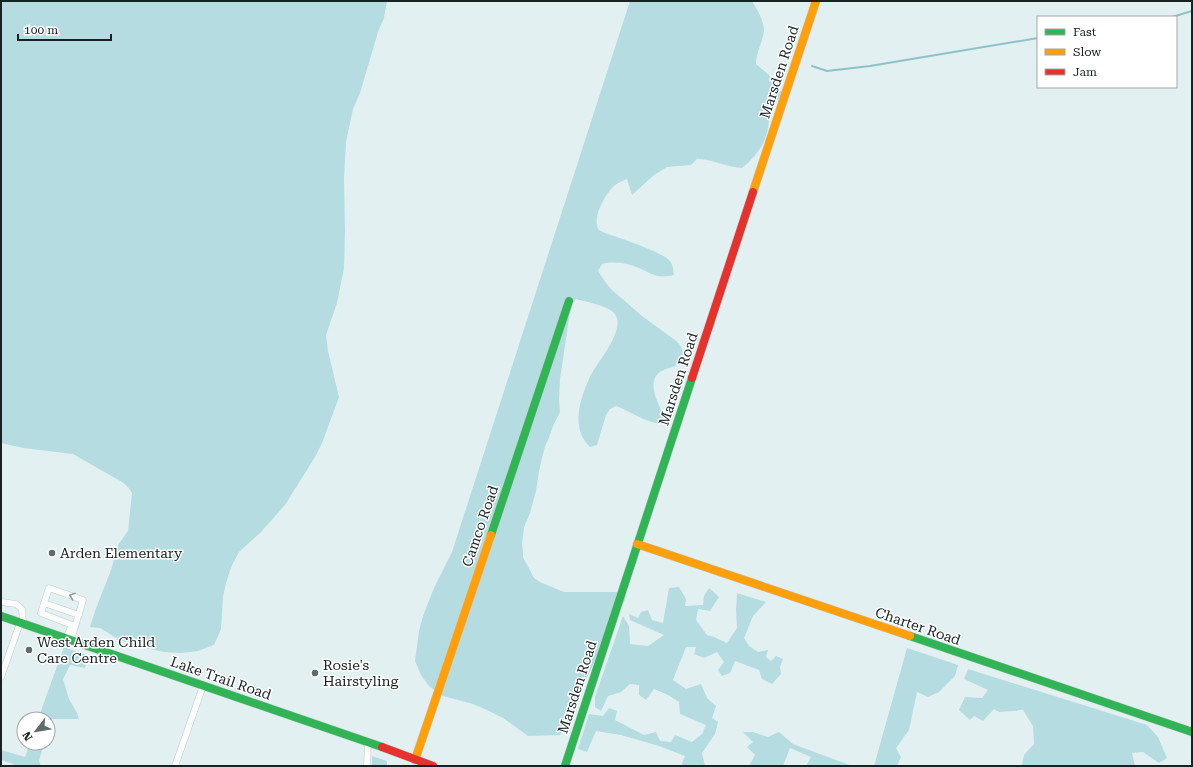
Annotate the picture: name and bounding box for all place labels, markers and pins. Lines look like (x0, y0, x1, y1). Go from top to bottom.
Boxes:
place label: Arden Elementary (60, 545, 183, 561)
marker: Arden Elementary (47, 548, 57, 558)
place label: West Arden Child Care Centre (37, 634, 155, 666)
marker: West Arden Child Care Centre (24, 645, 34, 655)
place label: Rosie's Hairstyling (323, 657, 398, 689)
marker: Rosie's Hairstyling (310, 668, 320, 678)

